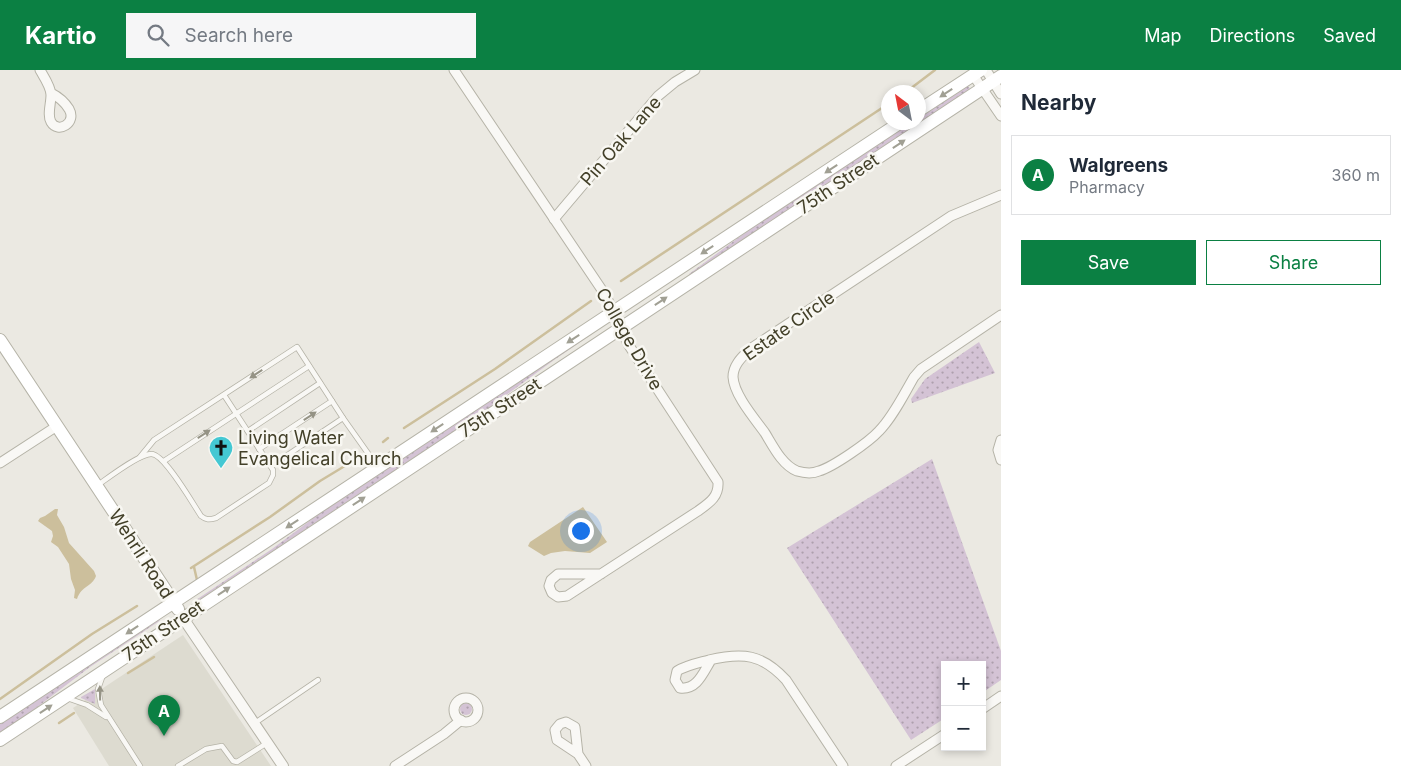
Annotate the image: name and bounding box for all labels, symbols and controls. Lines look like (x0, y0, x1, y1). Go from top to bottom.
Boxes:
search box (126, 13, 476, 58)
text: Kartio (25, 21, 96, 50)
icon: search (144, 21, 172, 49)
text: Search here (184, 24, 293, 47)
text: Map (1144, 25, 1182, 46)
text: Directions (1210, 25, 1295, 46)
text: Saved (1323, 25, 1376, 46)
north arrow (881, 85, 926, 130)
one-way arrow (939, 88, 953, 98)
text: Nearby (1021, 90, 1096, 115)
street label: Pin Oak Lane (576, 92, 665, 190)
one-way arrow (892, 139, 906, 149)
street label: 75th Street (793, 149, 882, 218)
text: Walgreens (1069, 154, 1168, 177)
one-way arrow (824, 164, 838, 173)
text: A (1032, 165, 1044, 185)
text: 360 m (1332, 165, 1380, 185)
text: Pharmacy (1069, 177, 1145, 197)
button: Save (1021, 240, 1196, 285)
button: Share (1206, 240, 1381, 285)
one-way arrow (701, 245, 714, 255)
street label: College Drive (592, 284, 667, 394)
street label: Estate Circle (739, 286, 838, 365)
one-way arrow (655, 296, 668, 306)
one-way arrow (566, 334, 579, 344)
one-way arrow (250, 369, 263, 379)
street label: 75th Street (455, 373, 545, 442)
one-way arrow (304, 411, 317, 420)
one-way arrow (430, 423, 444, 433)
place label: Living Water Evangelical Church (238, 427, 402, 469)
one-way arrow (198, 430, 211, 439)
church icon: Living Water Evangelical Church (208, 435, 234, 469)
one-way arrow (352, 496, 366, 506)
street label: Wehrli Road (105, 505, 178, 602)
your location (568, 518, 594, 544)
one-way arrow (285, 519, 299, 529)
one-way arrow (217, 586, 230, 596)
street label: 75th Street (118, 596, 207, 665)
one-way arrow (126, 625, 139, 634)
map controls (941, 661, 986, 751)
button: + (941, 661, 986, 706)
one-way arrow (96, 685, 104, 701)
pin: A (148, 695, 180, 736)
one-way arrow (39, 705, 53, 714)
button: − (941, 706, 986, 751)

